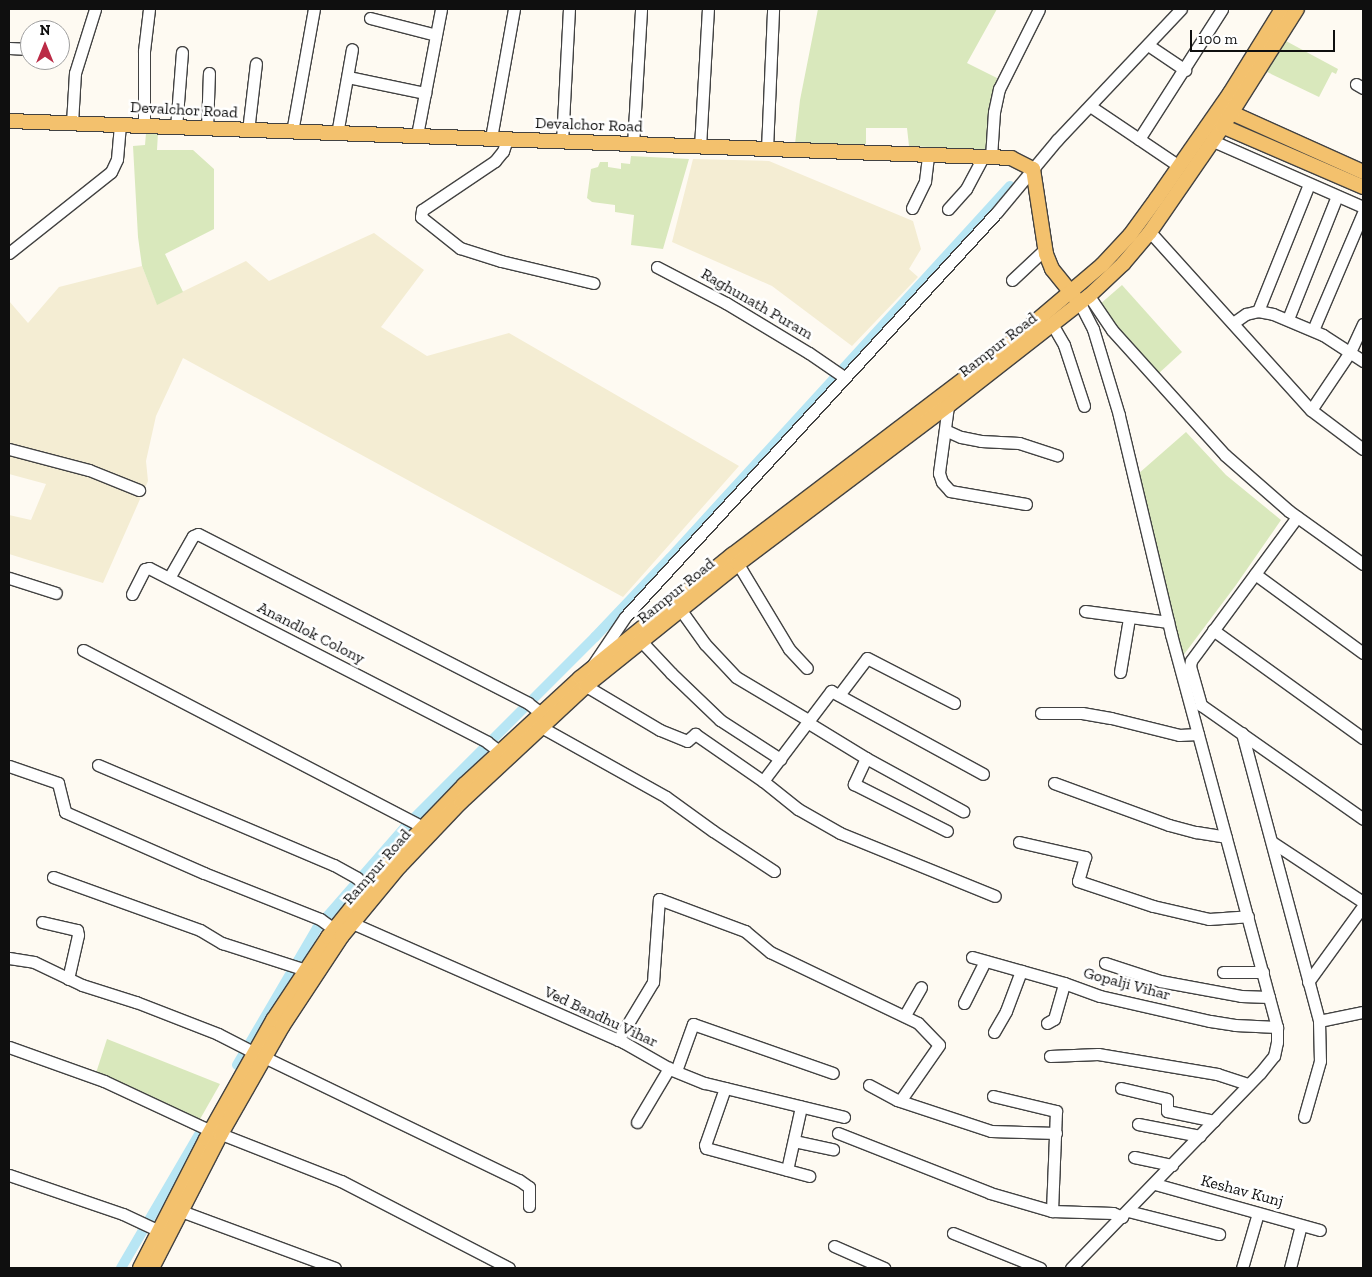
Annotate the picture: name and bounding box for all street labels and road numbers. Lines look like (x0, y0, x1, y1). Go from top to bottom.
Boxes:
street label: Devalchor Road (130, 98, 238, 122)
street label: Devalchor Road (535, 114, 643, 136)
street label: Raghunath Puram (698, 264, 816, 344)
street label: Rampur Road (955, 309, 1041, 381)
street label: Rampur Road (633, 554, 719, 628)
street label: Anandlok Colony (254, 598, 368, 668)
street label: Rampur Road (339, 825, 415, 909)
street label: Gopalji Vihar (1081, 963, 1173, 1005)
street label: Ved Bandhu Vihar (541, 982, 661, 1052)
street label: Keshav Kunj (1199, 1171, 1285, 1211)

